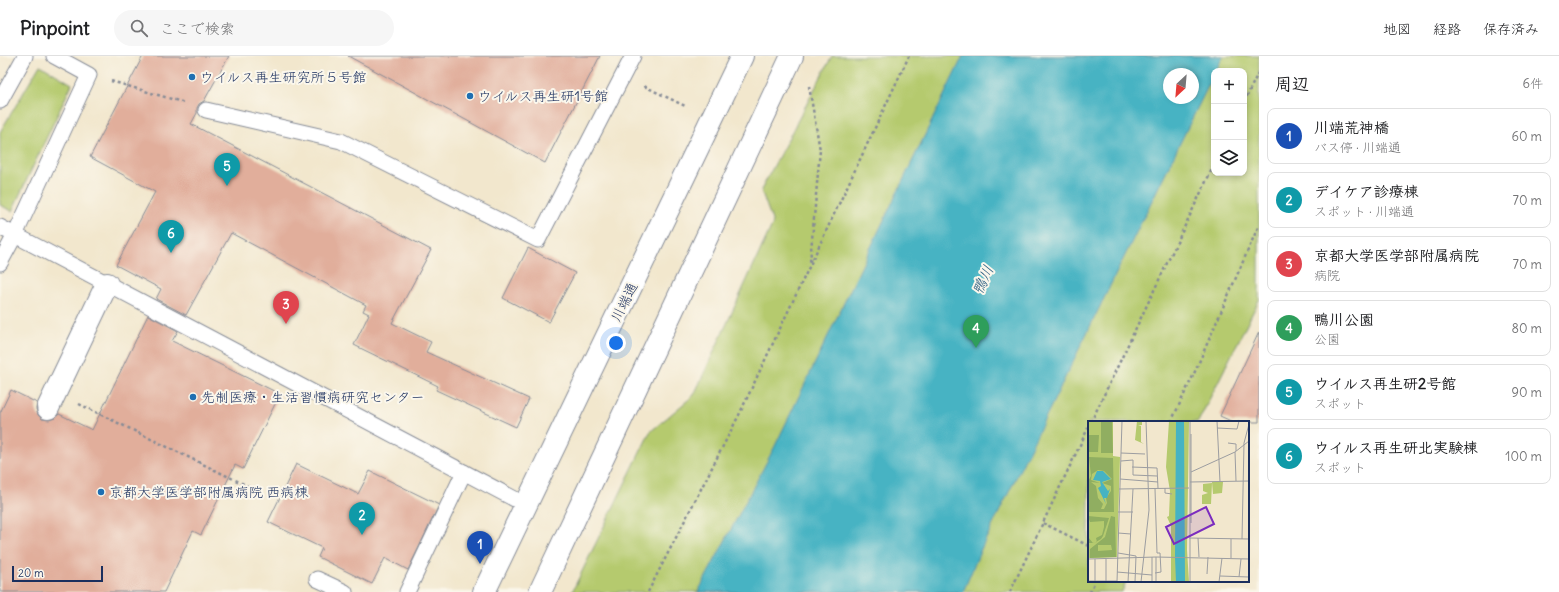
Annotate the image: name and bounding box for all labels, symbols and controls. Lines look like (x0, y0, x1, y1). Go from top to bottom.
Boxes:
search box (114, 10, 394, 46)
text: Pinpoint (20, 16, 90, 40)
icon: search (128, 17, 150, 39)
text: ここで検索 (160, 19, 235, 38)
text: 地図 (1383, 20, 1411, 38)
text: 経路 (1433, 20, 1461, 38)
text: 保存済み (1483, 20, 1539, 38)
place label: ウイルス再生研究所５号館 (200, 68, 367, 86)
north arrow (1163, 68, 1199, 104)
map controls (1211, 68, 1247, 176)
button: + (1211, 68, 1247, 104)
marker: ウイルス再生研究所５号館 (187, 72, 197, 82)
text: 周辺 (1275, 73, 1309, 95)
text: 6件 (1522, 75, 1543, 92)
place label: ウイルス再生研1号館 (478, 87, 608, 105)
marker: ウイルス再生研1号館 (465, 91, 475, 101)
button: − (1211, 104, 1247, 140)
text: 川端荒神橋 (1314, 118, 1389, 137)
text: 1 (1286, 128, 1292, 145)
text: 60 m (1511, 128, 1542, 145)
text: バス停 · 川端通 (1314, 139, 1401, 156)
button: layers (1211, 140, 1247, 176)
pin: 5 (214, 153, 240, 186)
text: デイケア診療棟 (1314, 182, 1419, 201)
text: 2 (1285, 192, 1293, 209)
text: 70 m (1513, 192, 1542, 209)
text: スポット · 川端通 (1314, 203, 1414, 220)
pin: 6 (158, 220, 184, 253)
text: 京都大学医学部附属病院 (1314, 246, 1479, 265)
text: 3 (1285, 256, 1293, 273)
text: 70 m (1513, 256, 1542, 273)
water label: 鴨川 (968, 262, 997, 297)
text: 病院 (1314, 267, 1340, 284)
street label: 川端通 (607, 279, 641, 325)
pin: 3 (273, 291, 299, 324)
text: 鴨川公園 (1314, 310, 1374, 329)
pin: 4 (963, 315, 989, 348)
text: 4 (1285, 320, 1293, 337)
text: 80 m (1511, 320, 1542, 337)
text: 公園 (1314, 331, 1340, 348)
your location (606, 333, 626, 353)
text: ウイルス再生研2号館 (1314, 374, 1456, 393)
text: 5 (1285, 384, 1293, 401)
text: 90 m (1511, 384, 1542, 401)
place label: 先制医療・生活習慣病研究センター (201, 388, 424, 406)
marker: 先制医療・生活習慣病研究センター (188, 392, 198, 402)
text: スポット (1314, 395, 1366, 412)
inset map (1088, 421, 1249, 582)
text: ウイルス再生研北実験棟 (1314, 438, 1478, 457)
text: 6 (1285, 448, 1293, 465)
text: 100 m (1505, 448, 1542, 465)
text: スポット (1314, 459, 1366, 476)
place label: 京都大学医学部附属病院 西病棟 (109, 483, 309, 501)
marker: 京都大学医学部附属病院 西病棟 (96, 487, 106, 497)
pin: 2 (349, 502, 375, 535)
pin: 1 (467, 531, 493, 564)
scale bar (12, 564, 103, 583)
text: 20 m (18, 566, 44, 580)

